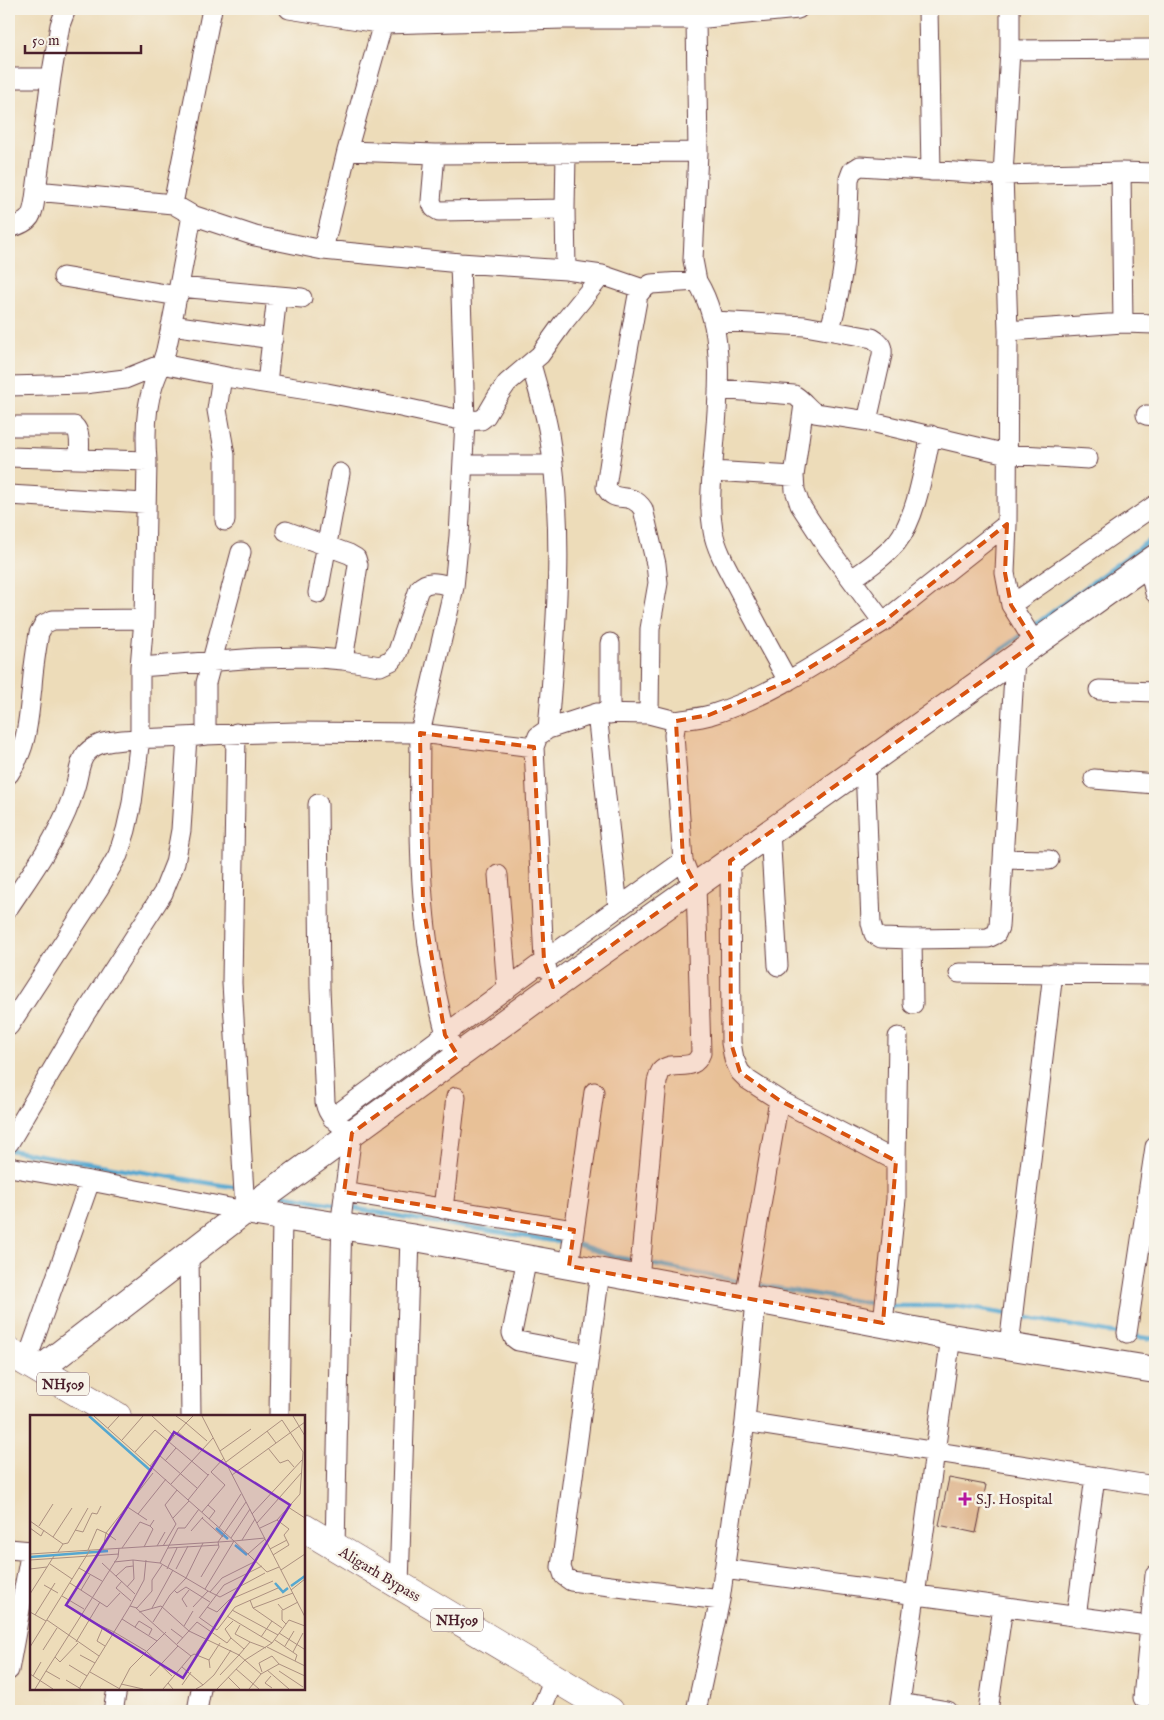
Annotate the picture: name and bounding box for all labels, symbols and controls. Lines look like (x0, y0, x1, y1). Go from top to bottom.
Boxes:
scale bar (25, 22, 141, 54)
text: 50 m (32, 31, 60, 50)
road number: NH509 (37, 1372, 89, 1396)
inset map (30, 1415, 305, 1690)
place label: S.J. Hospital (976, 1490, 1053, 1509)
marker: S.J. Hospital (958, 1492, 972, 1506)
street label: Aligarh Bypass (335, 1542, 424, 1606)
road number: NH509 (431, 1608, 483, 1632)

